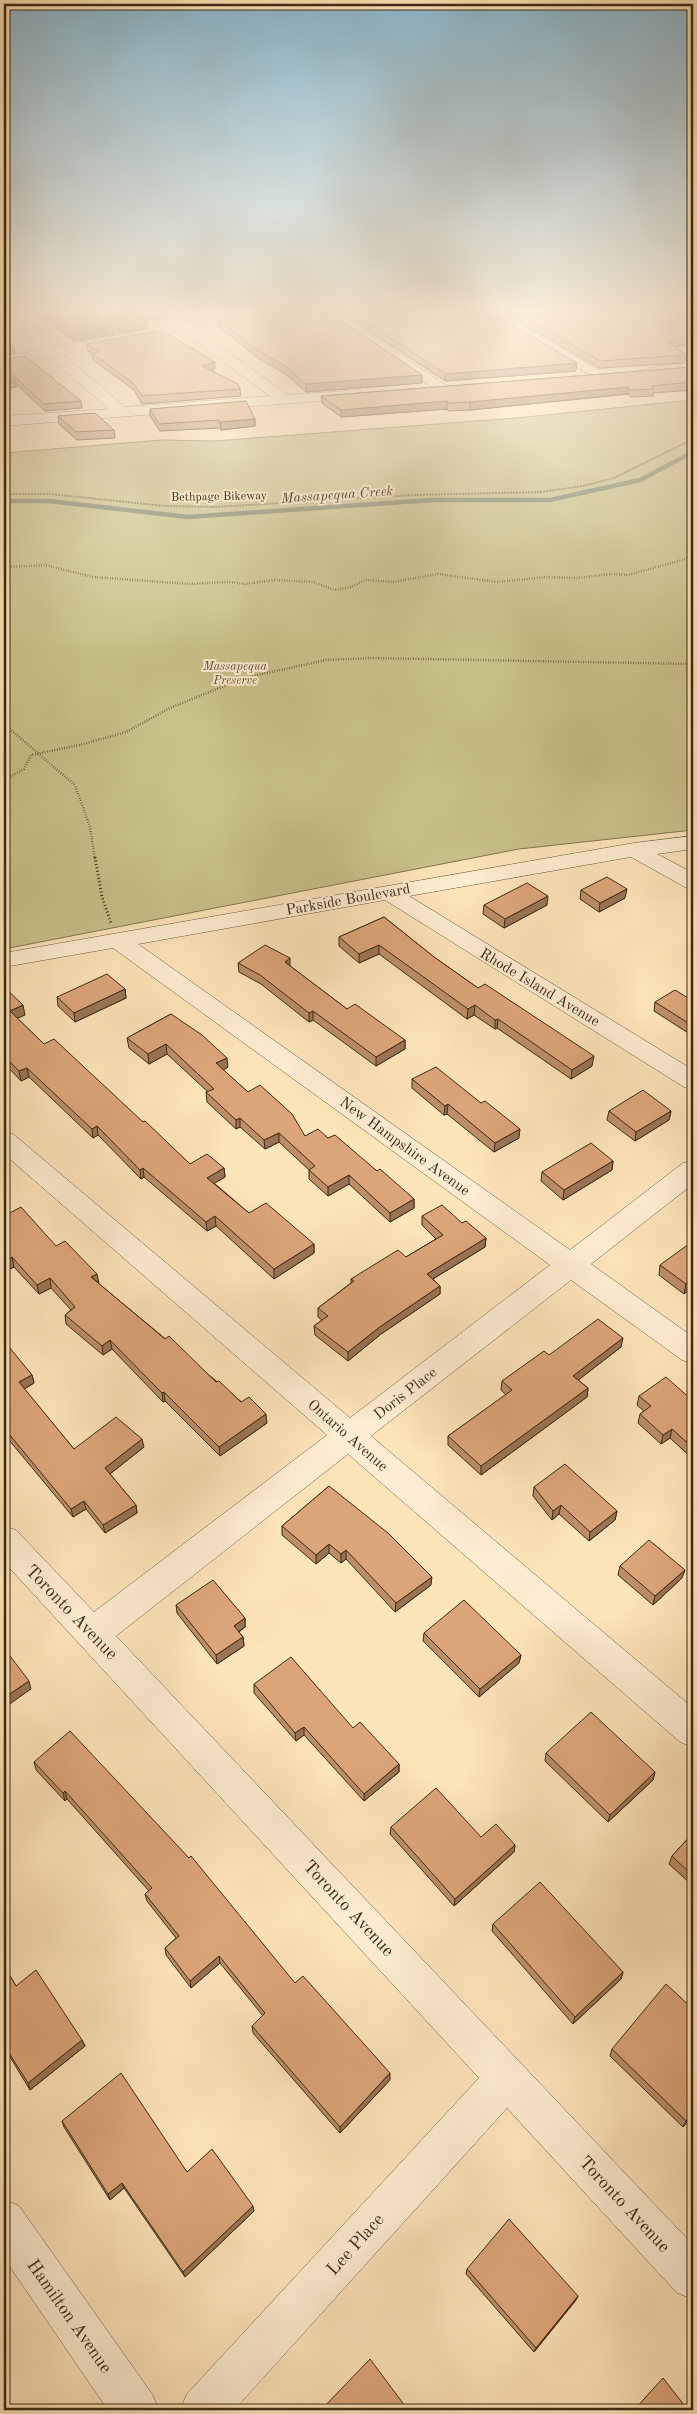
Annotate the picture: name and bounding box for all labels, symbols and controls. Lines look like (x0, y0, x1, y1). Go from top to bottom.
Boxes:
water label: Massapequa Creek (279, 484, 394, 507)
street label: Bethpage Bikeway (171, 490, 268, 504)
park label: Massapequa Preserve (202, 661, 268, 687)
street label: Parkside Boulevard (285, 882, 412, 919)
street label: Rhode Island Avenue (477, 947, 602, 1030)
street label: New Hampshire Avenue (336, 1095, 472, 1199)
street label: Doris Place (372, 1365, 440, 1423)
street label: Ontario Avenue (304, 1397, 390, 1475)
street label: Toronto Avenue (22, 1562, 121, 1664)
street label: Toronto Avenue (299, 1857, 397, 1960)
street label: Toronto Avenue (575, 2153, 673, 2256)
street label: Lee Place (324, 2210, 388, 2279)
street label: Hamilton Avenue (23, 2256, 115, 2377)

